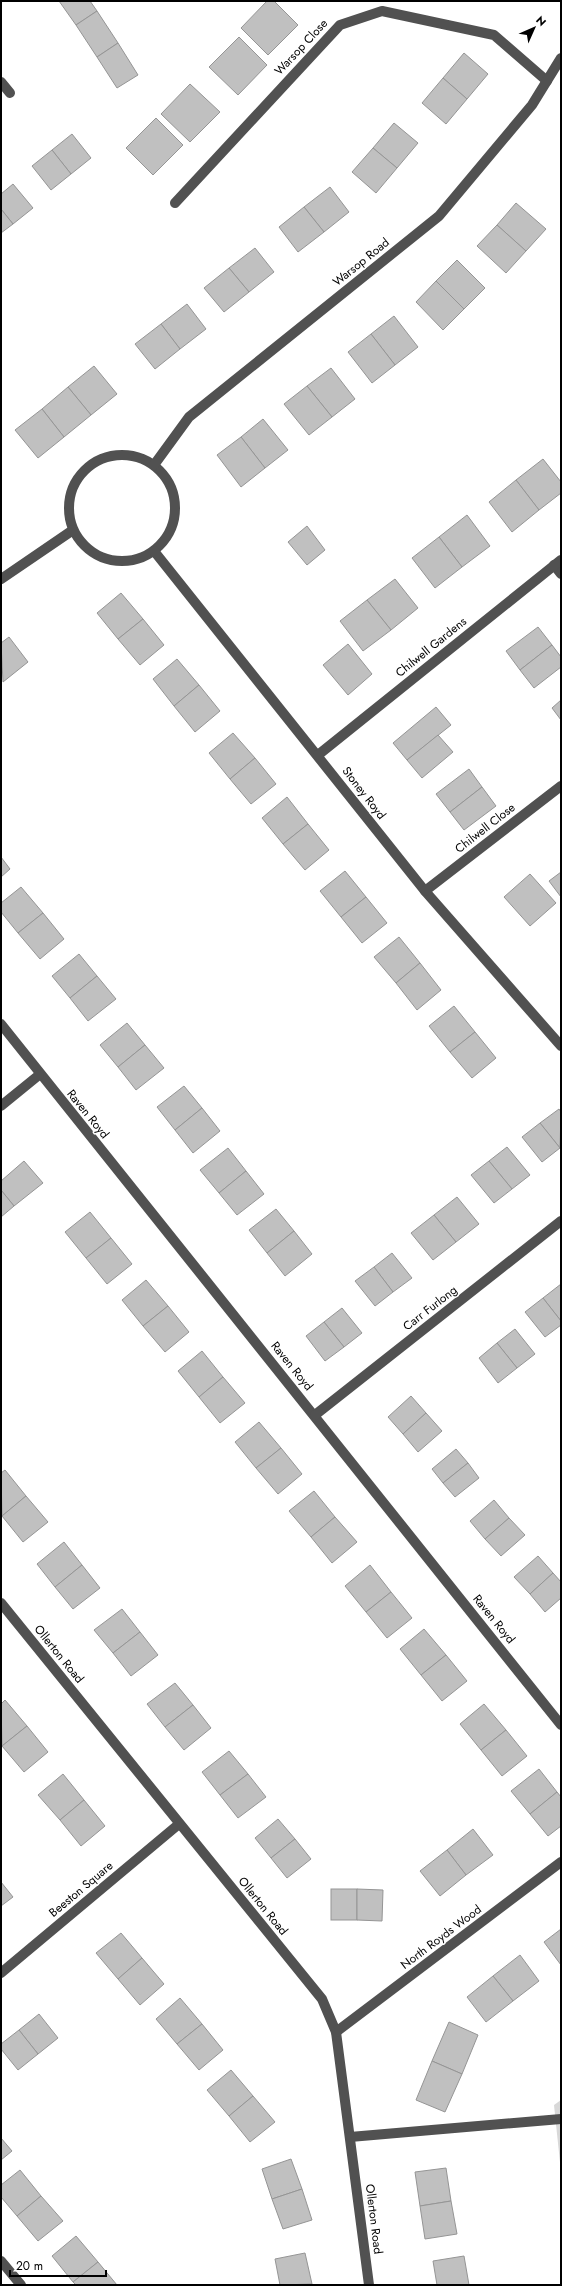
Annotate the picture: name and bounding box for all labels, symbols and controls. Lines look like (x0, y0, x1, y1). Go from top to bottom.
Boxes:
north arrow (514, 8, 554, 48)
text: N (532, 12, 550, 30)
street label: Warsop Close (270, 15, 332, 79)
street label: Warsop Road (329, 234, 393, 290)
street label: Chilwell Gardens (392, 613, 471, 681)
street label: Stoney Royd (338, 763, 390, 823)
street label: Chilwell Close (451, 799, 519, 857)
street label: Raven Royd (62, 1085, 114, 1143)
street label: Carr Furlong (399, 1281, 461, 1335)
street label: Raven Royd (266, 1337, 318, 1395)
street label: Raven Royd (468, 1590, 520, 1648)
street label: Ollerton Road (30, 1621, 88, 1687)
street label: Beeston Square (45, 1857, 117, 1921)
street label: Ollerton Road (234, 1873, 292, 1939)
street label: North Royds Wood (397, 1901, 485, 1973)
street label: Ollerton Road (361, 2183, 387, 2255)
scale bar (10, 2252, 106, 2278)
text: 20 m (16, 2257, 43, 2275)

